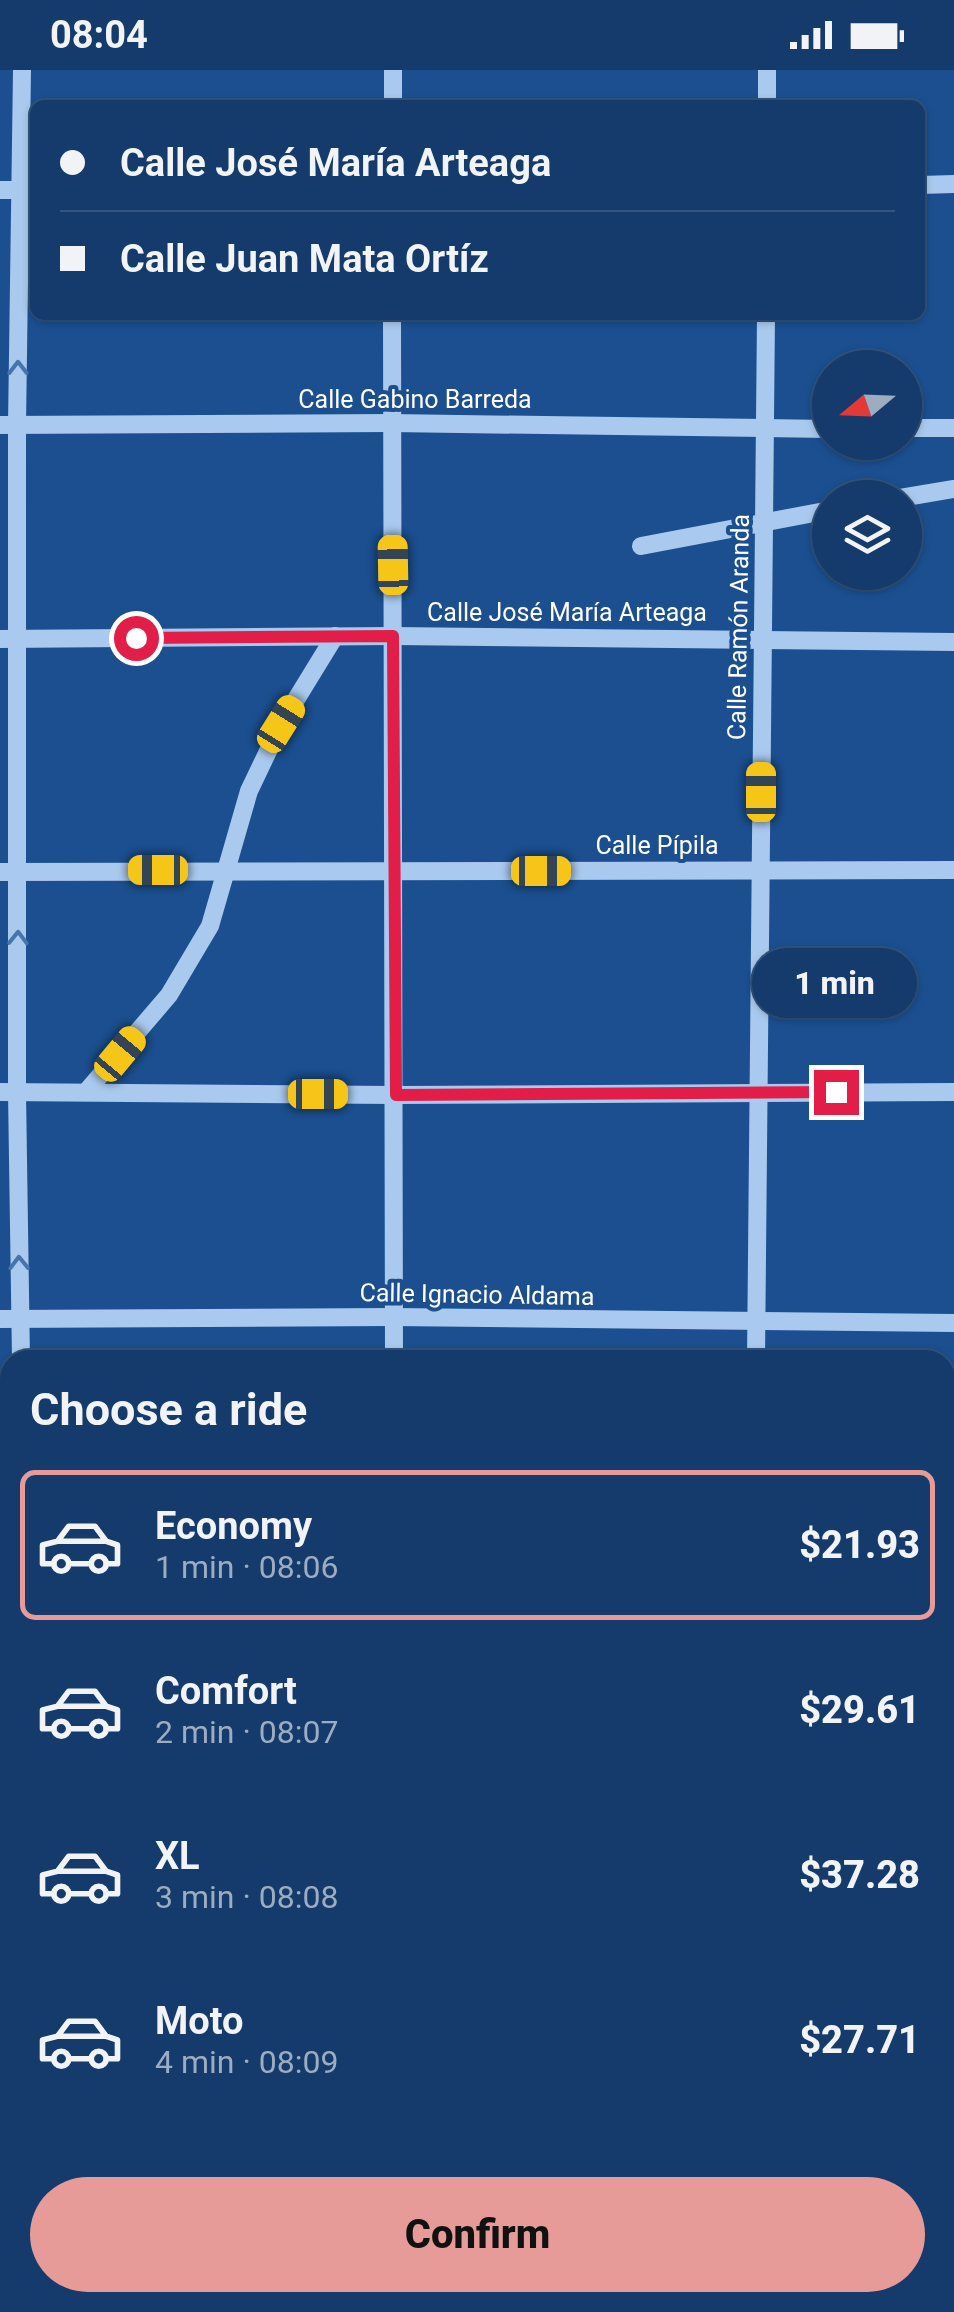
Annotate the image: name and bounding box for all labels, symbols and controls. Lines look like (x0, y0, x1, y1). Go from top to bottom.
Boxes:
text: 08:04 (50, 13, 148, 57)
text: Calle José María Arteaga (120, 141, 551, 185)
text: Calle Juan Mata Ortíz (120, 237, 489, 281)
north arrow (812, 350, 922, 460)
map controls (812, 350, 922, 590)
one-way arrow (7, 359, 29, 374)
street label: Calle Gabino Barreda (298, 385, 532, 414)
button: layers (812, 480, 922, 590)
street label: Calle Ramón Aranda (722, 514, 755, 740)
car (377, 535, 409, 595)
street label: Calle José María Arteaga (427, 598, 707, 627)
route start (114, 616, 159, 661)
car (252, 691, 310, 757)
car (746, 762, 776, 822)
street label: Calle Pípila (595, 831, 719, 860)
car (128, 855, 188, 885)
car (511, 856, 571, 886)
one-way arrow (7, 929, 29, 944)
callout: 1 min (754, 947, 918, 1017)
text: 1 min (794, 964, 875, 1002)
car (89, 1021, 151, 1087)
route end (814, 1070, 859, 1115)
car (288, 1079, 348, 1109)
one-way arrow (8, 1254, 30, 1270)
street label: Calle Ignacio Aldama (359, 1278, 595, 1311)
text: Choose a ride (30, 1383, 307, 1436)
icon: car (35, 1500, 125, 1590)
text: Economy (155, 1504, 312, 1548)
text: $21.93 (799, 1523, 920, 1567)
text: 1 min · 08:06 (155, 1548, 338, 1586)
icon: car (35, 1665, 125, 1755)
text: Comfort (155, 1669, 297, 1713)
text: $29.61 (799, 1688, 920, 1732)
text: 2 min · 08:07 (155, 1713, 338, 1751)
icon: car (35, 1830, 125, 1920)
text: XL (155, 1834, 200, 1878)
text: $37.28 (799, 1853, 920, 1897)
text: 3 min · 08:08 (155, 1878, 338, 1916)
icon: car (35, 1995, 125, 2085)
text: Moto (155, 1999, 244, 2043)
text: $27.71 (799, 2018, 920, 2062)
text: 4 min · 08:09 (155, 2043, 338, 2081)
button: Confirm (30, 2177, 925, 2292)

